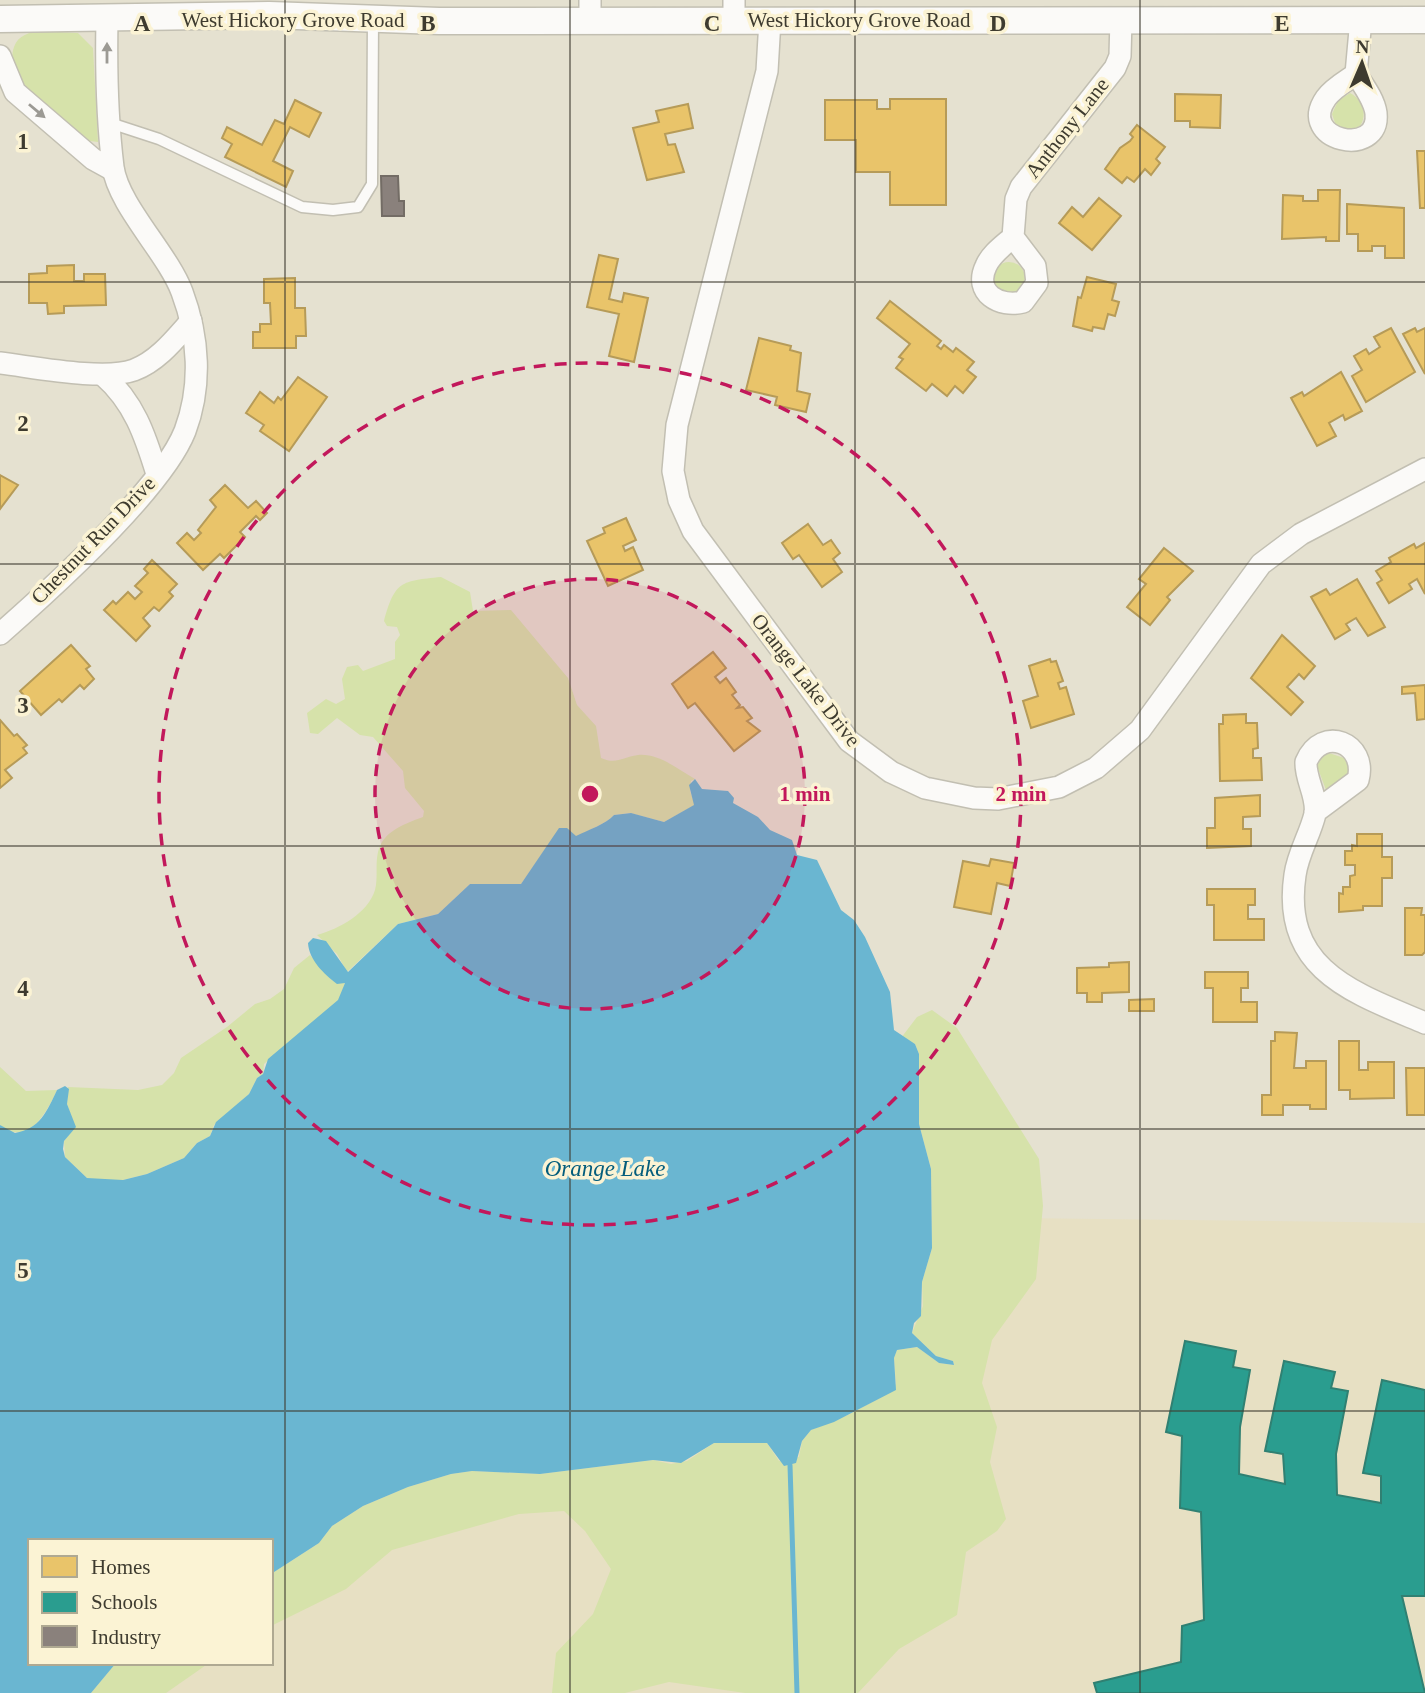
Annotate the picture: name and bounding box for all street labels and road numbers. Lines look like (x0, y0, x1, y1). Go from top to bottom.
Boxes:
street label: West Hickory Grove Road (182, 8, 405, 32)
street label: West Hickory Grove Road (748, 8, 971, 32)
street label: Anthony Lane (1020, 73, 1114, 183)
street label: Chestnut Run Drive (26, 471, 160, 609)
street label: Orange Lake Drive (747, 609, 865, 751)

